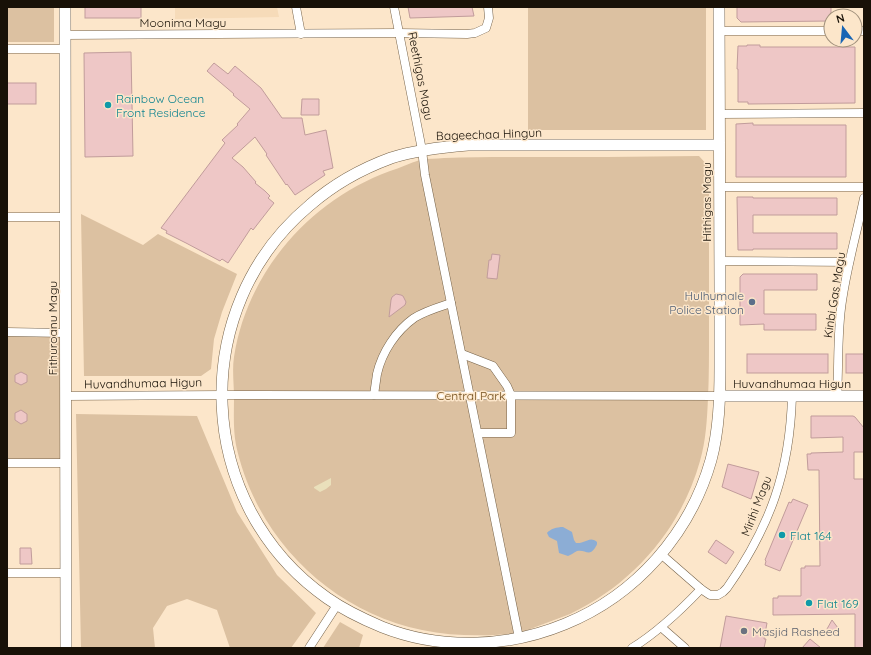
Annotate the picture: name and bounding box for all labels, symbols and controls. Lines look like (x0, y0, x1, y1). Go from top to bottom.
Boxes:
north arrow (823, 8, 863, 48)
text: N (834, 11, 846, 26)
street label: Moonima Magu (140, 15, 226, 30)
street label: Reethigas Magu (405, 30, 437, 122)
place label: Rainbow Ocean Front Residence (116, 91, 206, 120)
marker: Rainbow Ocean Front Residence (103, 100, 113, 110)
street label: Bageechaa Hingun (436, 125, 542, 143)
street label: Hithigas Magu (699, 162, 714, 242)
street label: Kinbi Gas Magu (820, 251, 848, 339)
street label: Fithuroanu Magu (45, 281, 60, 375)
place label: Hulhumale Police Station (669, 288, 744, 317)
marker: Hulhumale Police Station (747, 297, 757, 307)
street label: Huvandhumaa Higun (84, 374, 202, 392)
street label: Huvandhumaa Higun (733, 376, 851, 391)
park label: Central Park (437, 388, 505, 403)
street label: Mirihi Magu (738, 474, 774, 538)
place label: Flat 164 (790, 528, 832, 543)
marker: Flat 164 (777, 530, 787, 540)
place label: Flat 169 (817, 596, 859, 611)
marker: Flat 169 (804, 598, 814, 608)
place label: Masjid Rasheed (752, 624, 840, 639)
marker: Masjid Rasheed (739, 626, 749, 636)

